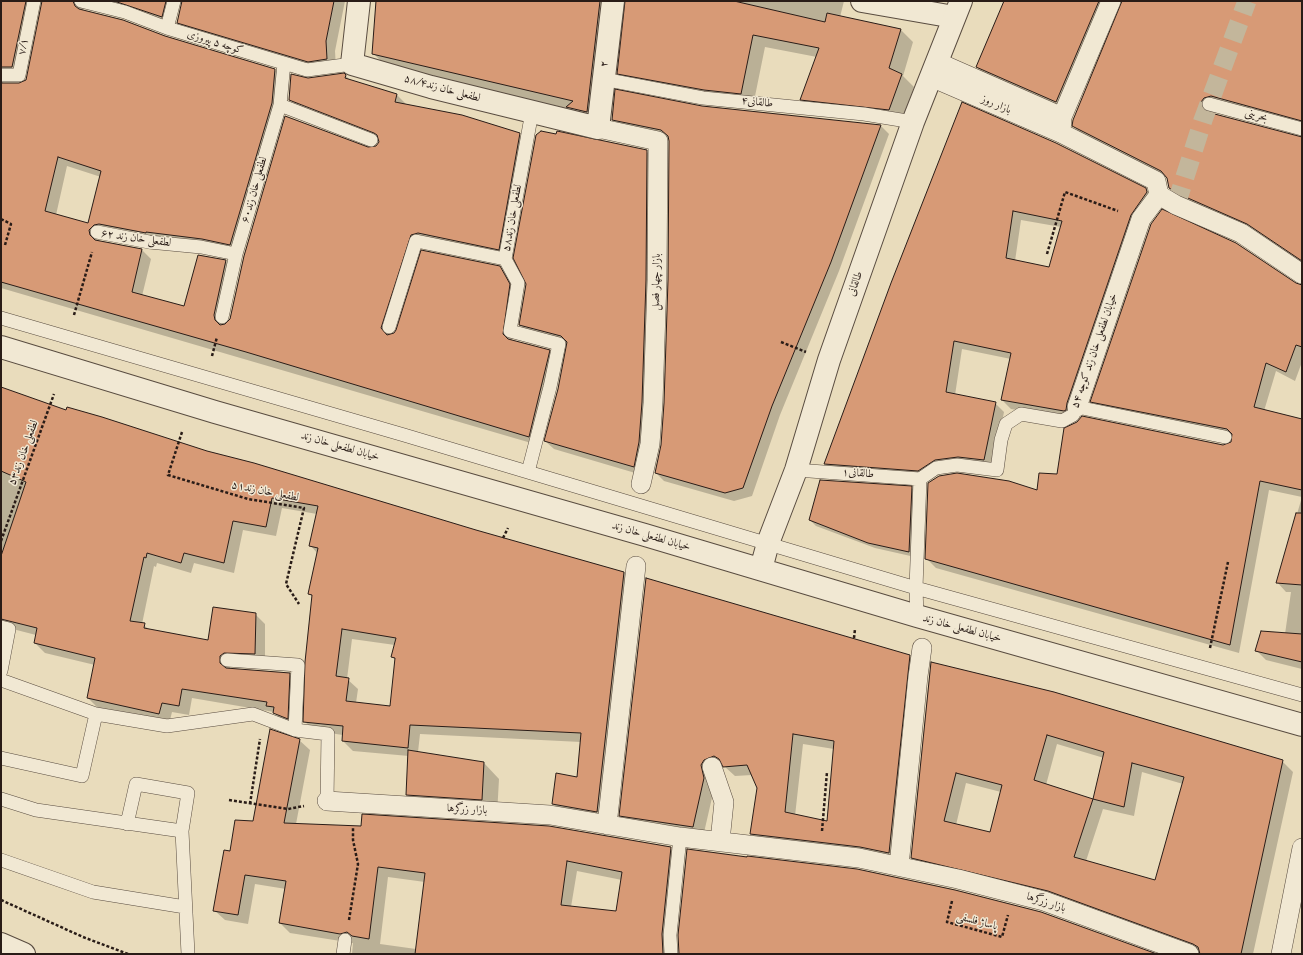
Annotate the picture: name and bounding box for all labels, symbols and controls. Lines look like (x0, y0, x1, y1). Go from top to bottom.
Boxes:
street label: کوچه ۵ پیروزی (185, 28, 245, 58)
street label: ۷/۱ (16, 38, 32, 56)
street label: ۲ (598, 60, 612, 68)
street label: لطفعلی خان زند۵۸/۴ (402, 72, 482, 106)
street label: بازار روز (979, 93, 1013, 117)
street label: طالقانی۴ (740, 95, 774, 111)
street label: بحرینی (1243, 107, 1269, 125)
street label: لطفعلی خان زند۶۰ (239, 155, 271, 225)
street label: لطفعلی خان زند۵۸ (501, 183, 525, 253)
street label: لطفعلی خان زند ۶۲ (100, 228, 172, 250)
street label: بازار چهار فصل (650, 253, 664, 311)
street label: طالقانی (846, 270, 866, 298)
street label: خیابان لطفعلی خان زند کوچه ۵۴ (1069, 292, 1121, 410)
street label: لطفعلی خان زند۵۳ (6, 419, 42, 487)
street label: خیابان لطفعلی خان زند (299, 429, 381, 465)
street label: طالقانی۱ (842, 466, 874, 482)
street label: لطفعلی خان زند۵۱ (230, 479, 300, 505)
street label: خیابان لطفعلی خان زند (610, 519, 692, 555)
street label: خیابان لطفعلی خان زند (921, 612, 1003, 646)
street label: بازار زرگرها (446, 802, 488, 818)
street label: بازار زرگرها (1025, 890, 1067, 916)
street label: پاساژ فلسفی (955, 910, 999, 934)

